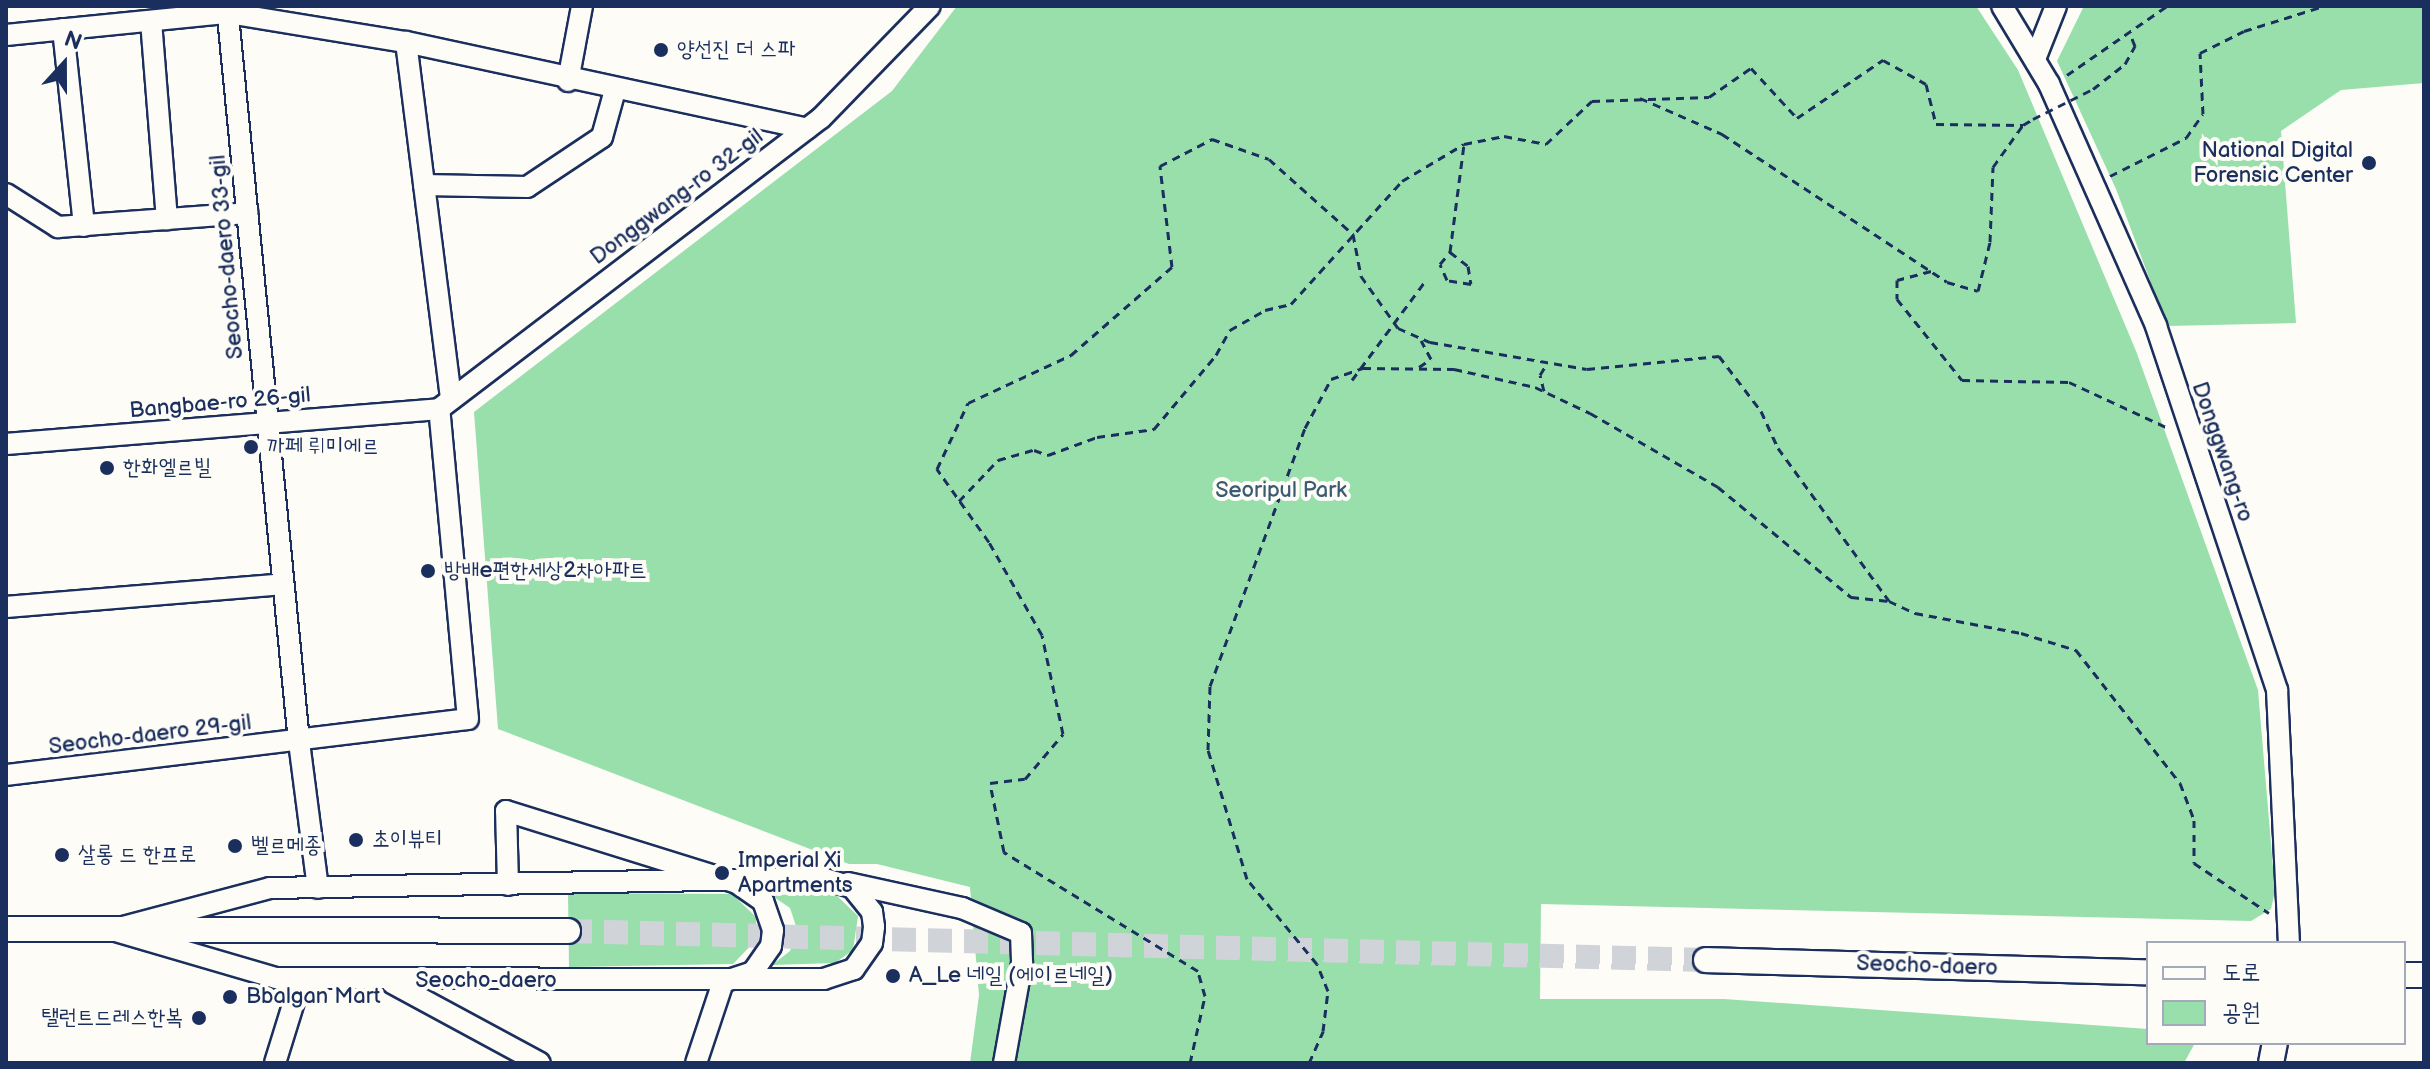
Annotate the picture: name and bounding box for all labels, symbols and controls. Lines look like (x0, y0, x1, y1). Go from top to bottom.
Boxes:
north arrow (24, 24, 104, 104)
text: N (60, 26, 85, 57)
place label: 양선진 더 스파 (677, 37, 795, 63)
marker: 양선진 더 스파 (652, 41, 670, 59)
street label: Donggwang-ro 32-gil (585, 123, 769, 271)
place label: National Digital Forensic Center (2193, 137, 2353, 188)
street label: Seocho-daero 33-gil (205, 154, 249, 360)
marker: National Digital Forensic Center (2360, 154, 2378, 172)
street label: Donggwang-ro (2186, 379, 2258, 525)
street label: Bangbae-ro 26-gil (128, 382, 312, 424)
place label: 까페 뤼미에르 (267, 434, 379, 460)
marker: 까페 뤼미에르 (242, 438, 260, 456)
place label: 한화엘르빌 (123, 455, 212, 481)
marker: 한화엘르빌 (98, 459, 116, 477)
park label: Seoripul Park (1215, 478, 1347, 504)
place label: 방배e편한세상2차아파트 (444, 558, 647, 584)
marker: 방배e편한세상2차아파트 (419, 562, 437, 580)
street label: Seocho-daero 29-gil (47, 709, 253, 761)
place label: 초이뷰티 (372, 827, 443, 853)
marker: 초이뷰티 (347, 831, 365, 849)
place label: 벨르메종 (251, 833, 322, 859)
marker: 벨르메종 (226, 837, 244, 855)
place label: 살롱 드 한프로 (78, 842, 196, 868)
marker: 살롱 드 한프로 (53, 846, 71, 864)
place label: Imperial Xi Apartments (738, 847, 853, 898)
marker: Imperial Xi Apartments (713, 864, 731, 882)
legend (2146, 941, 2406, 1045)
street label: Seocho-daero (1856, 950, 1998, 982)
text: 도로 (2222, 958, 2261, 987)
place label: A_Le 네일 (에이르네일) (909, 963, 1113, 989)
marker: A_Le 네일 (에이르네일) (884, 967, 902, 985)
street label: Seocho-daero (415, 968, 557, 994)
place label: Bbalgan Mart (246, 984, 381, 1010)
marker: Bbalgan Mart (221, 988, 239, 1006)
text: 공원 (2222, 998, 2261, 1027)
place label: 탤런트드레스한복 (41, 1005, 183, 1031)
marker: 탤런트드레스한복 (190, 1009, 208, 1027)

